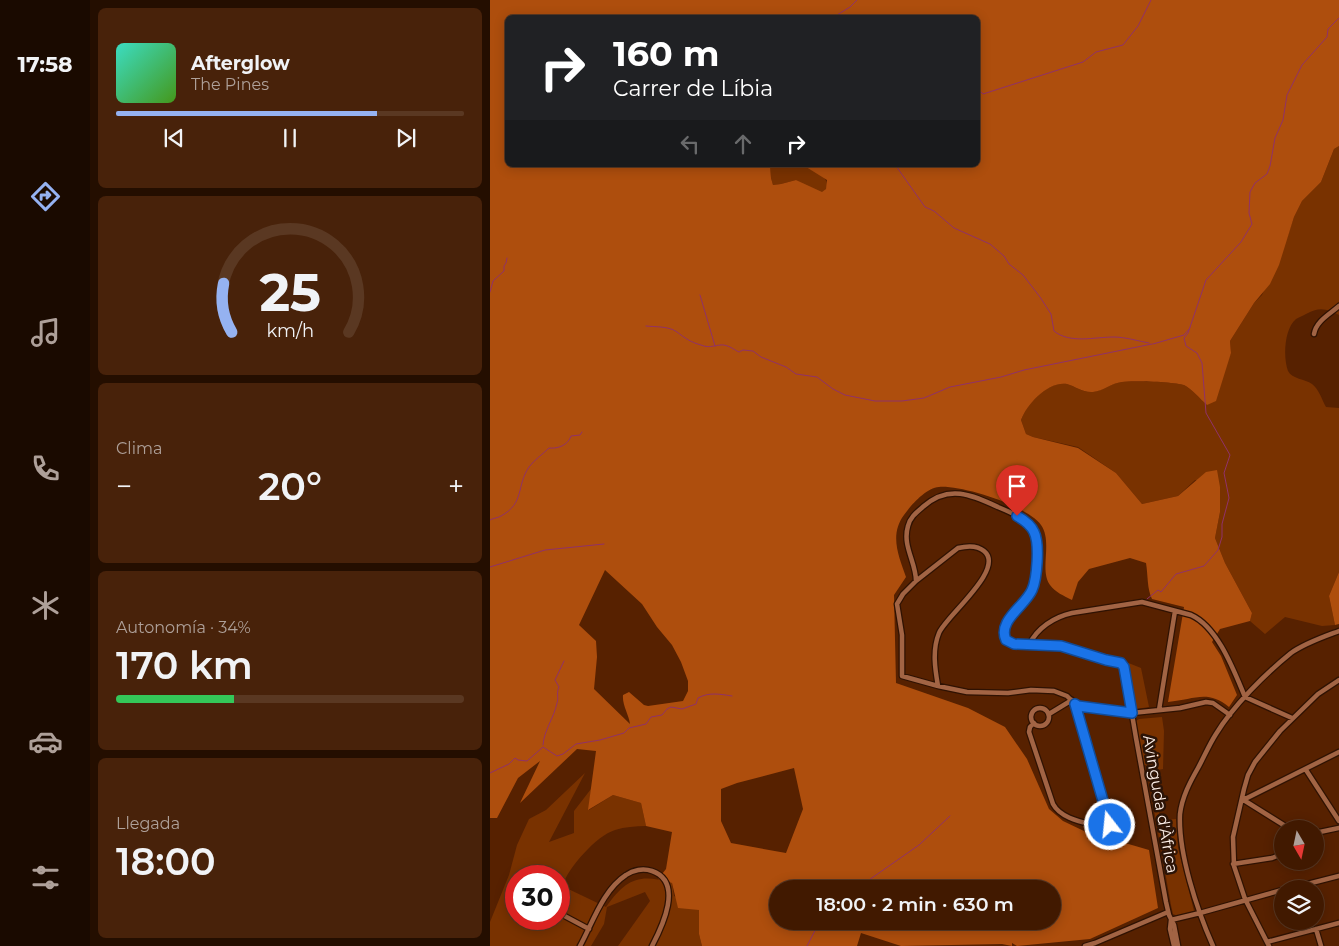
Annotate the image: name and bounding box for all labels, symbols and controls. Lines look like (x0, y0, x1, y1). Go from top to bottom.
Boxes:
text: 160 m (613, 32, 719, 75)
icon: right (530, 35, 595, 100)
text: 17:58 (17, 51, 73, 78)
text: Afterglow (191, 52, 290, 75)
text: The Pines (191, 75, 269, 94)
text: Carrer de Líbia (613, 75, 773, 102)
icon: previous (160, 124, 188, 152)
icon: pause (276, 124, 304, 152)
icon: next (392, 124, 420, 152)
icon: left (676, 130, 704, 158)
icon: ahead (729, 130, 757, 158)
icon: right (782, 130, 810, 158)
icon: directions (28, 179, 63, 214)
text: 25 (259, 261, 321, 324)
icon: music (28, 315, 63, 350)
text: km/h (266, 320, 314, 341)
text: Clima (116, 439, 162, 458)
icon: phone (28, 451, 63, 486)
text: 20° (258, 463, 322, 510)
pin (996, 465, 1038, 516)
text: − (116, 469, 132, 503)
text: + (448, 469, 464, 503)
icon: arrive (1003, 472, 1031, 500)
icon: climate (28, 588, 63, 623)
text: Autonomía · 34% (116, 618, 251, 637)
text: 170 km (116, 642, 253, 689)
icon: car (28, 724, 63, 759)
street label: Avinguda d'Àfrica (1139, 733, 1182, 875)
position arrow (1083, 798, 1135, 850)
text: Llegada (116, 814, 180, 833)
north arrow (1274, 820, 1324, 870)
map controls (1274, 820, 1324, 930)
text: 18:00 (116, 838, 216, 885)
icon: filters (28, 860, 63, 895)
speed limit sign: 30 (505, 865, 570, 930)
button: layers (1274, 880, 1324, 930)
text: 18:00 · 2 min · 630 m (816, 893, 1014, 916)

